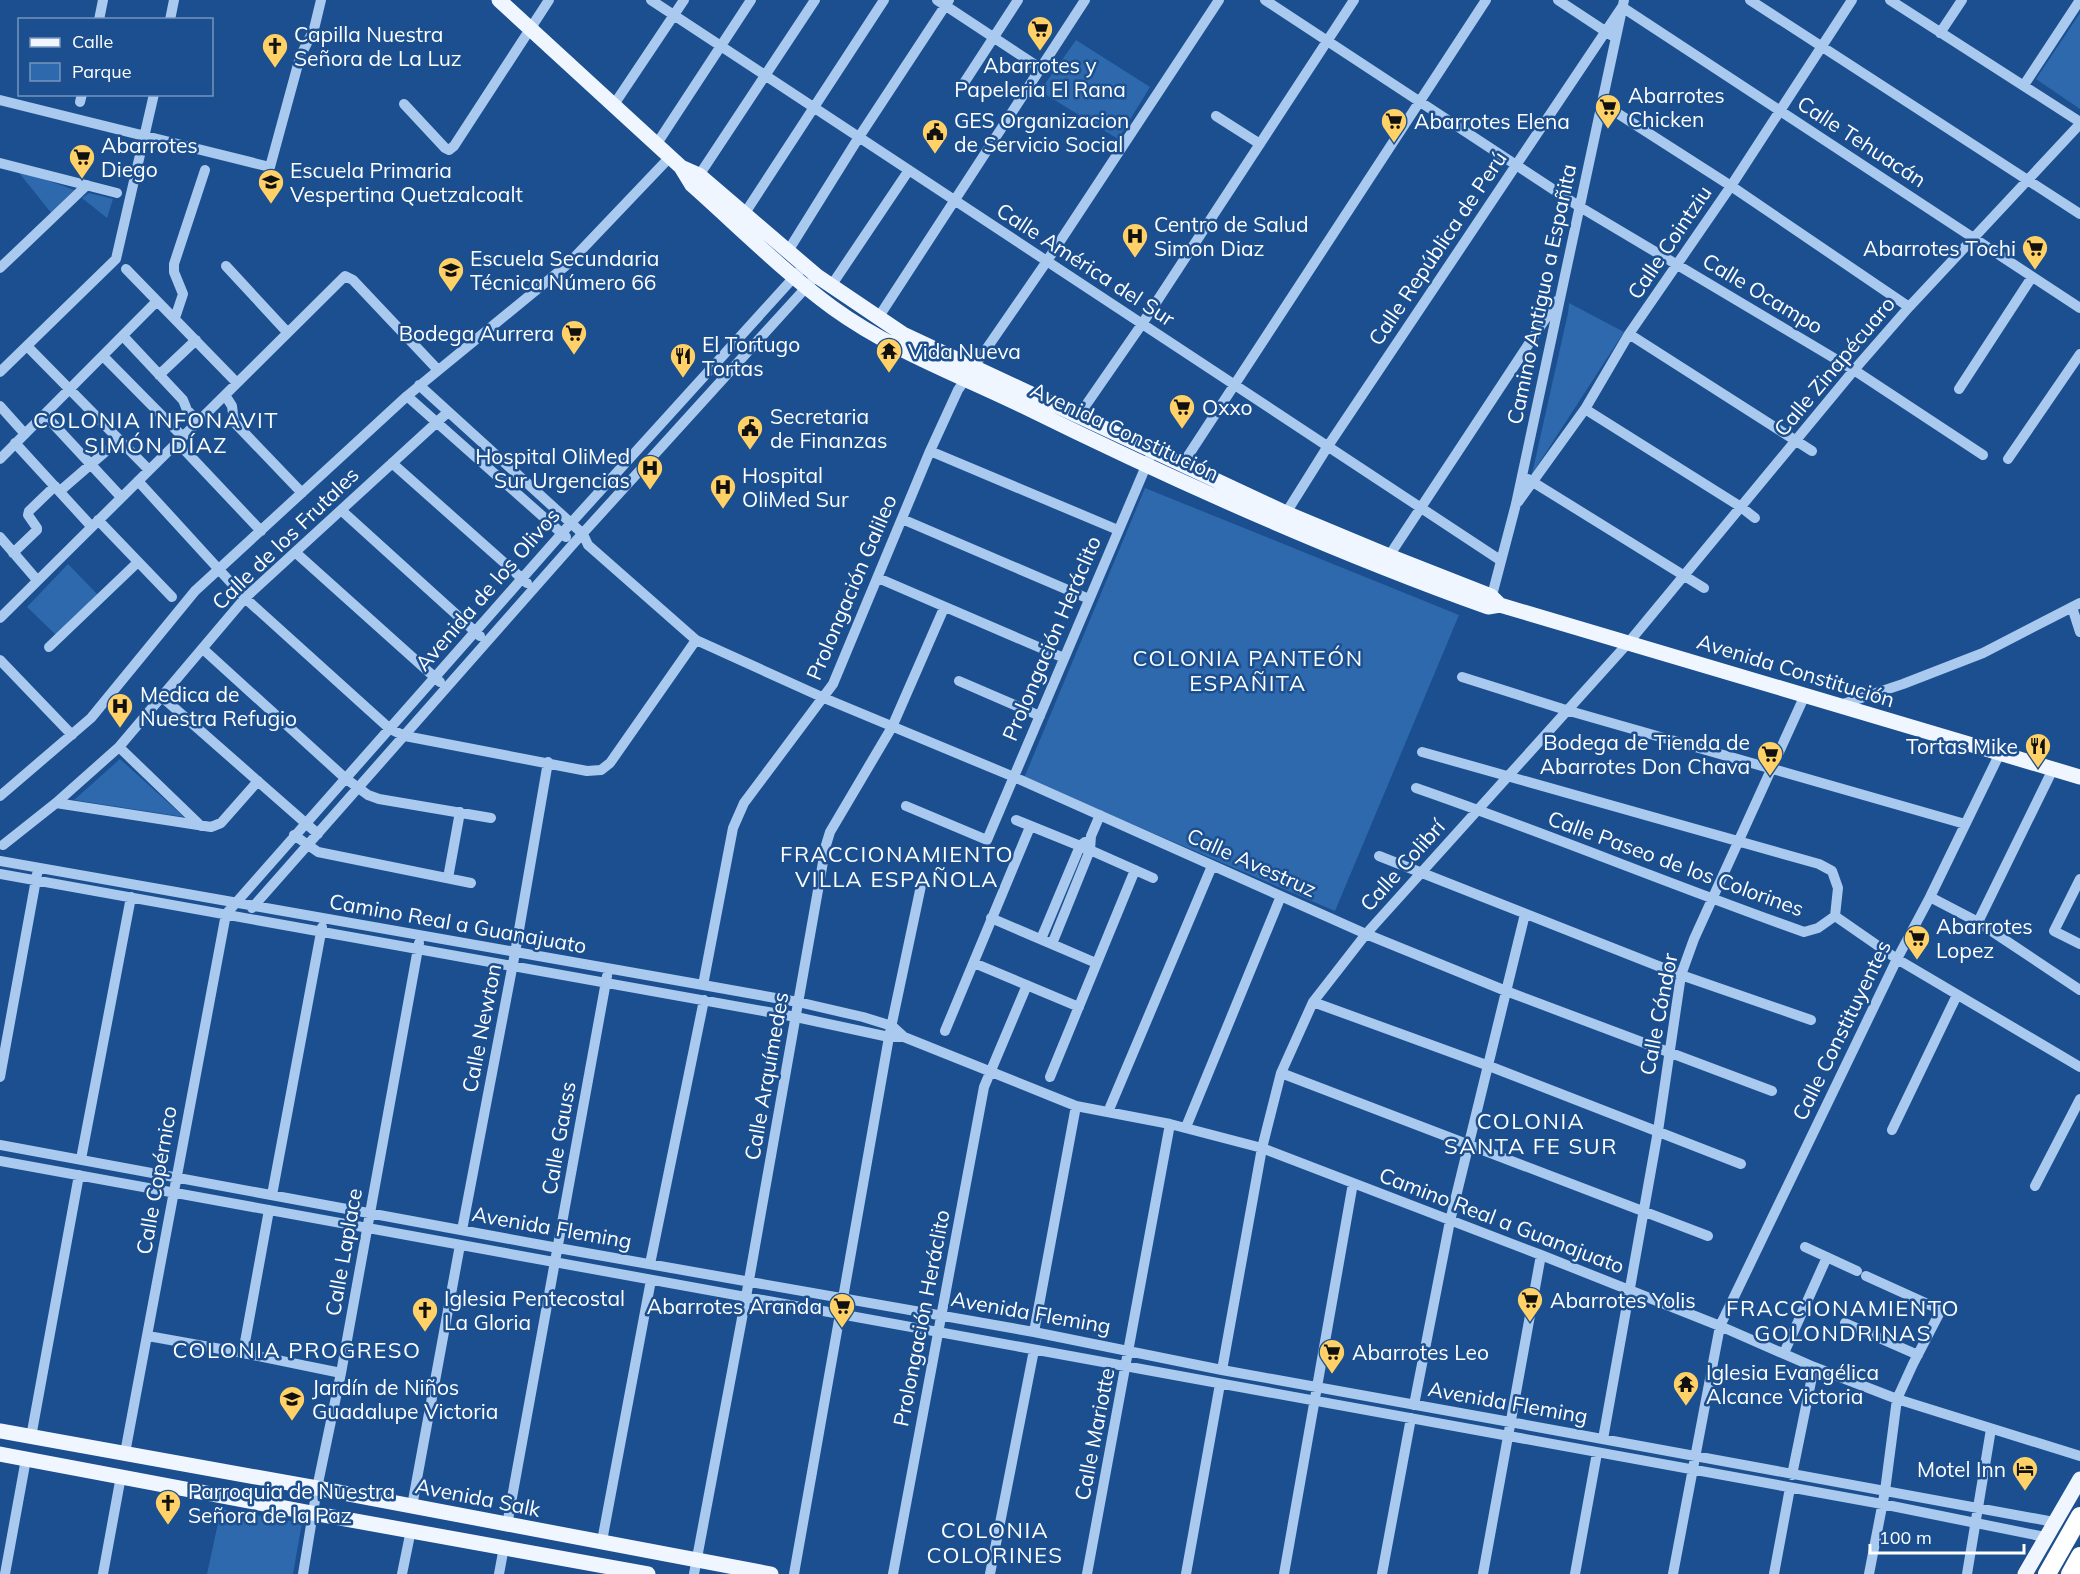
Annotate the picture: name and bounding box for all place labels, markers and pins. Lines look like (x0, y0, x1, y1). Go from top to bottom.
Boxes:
supermarket icon: Abarrotes y Papeleria El Rana (1025, 14, 1055, 52)
place label: Capilla Nuestra Señora de La Luz (294, 21, 462, 71)
church icon: Capilla Nuestra Señora de La Luz (260, 31, 290, 69)
place label: Abarrotes y Papeleria El Rana (954, 52, 1126, 102)
place label: Abarrotes Chicken (1628, 82, 1725, 132)
supermarket icon: Abarrotes Chicken (1593, 92, 1623, 130)
supermarket icon: Abarrotes Elena (1379, 106, 1409, 144)
place label: GES Organizacion de Servicio Social (954, 107, 1129, 157)
place label: Abarrotes Elena (1414, 108, 1570, 134)
public building icon: GES Organizacion de Servicio Social (920, 117, 950, 155)
place label: Abarrotes Diego (101, 132, 198, 182)
supermarket icon: Abarrotes Diego (67, 142, 97, 180)
place label: Escuela Primaria Vespertina Quetzalcoalt (290, 157, 523, 207)
school or university icon: Escuela Primaria Vespertina Quetzalcoalt (256, 167, 286, 205)
place label: Centro de Salud Simon Diaz (1154, 211, 1309, 261)
hospital icon: Centro de Salud Simon Diaz (1120, 221, 1150, 259)
supermarket icon: Abarrotes Tochi (2020, 233, 2050, 271)
place label: Abarrotes Tochi (1863, 235, 2016, 261)
place label: Escuela Secundaria Técnica Número 66 (470, 245, 659, 295)
school or university icon: Escuela Secundaria Técnica Número 66 (436, 255, 466, 293)
supermarket icon: Bodega Aurrera (559, 318, 589, 356)
place label: Bodega Aurrera (399, 320, 554, 346)
place label: El Tortugo Tortas (702, 331, 800, 381)
temple icon: Vida Nueva (874, 336, 904, 374)
place label: Vida Nueva (908, 338, 1021, 364)
restaurant icon: El Tortugo Tortas (668, 341, 698, 379)
supermarket icon: Oxxo (1167, 392, 1197, 430)
place label: Oxxo (1202, 394, 1252, 420)
place label: Secretaria de Finanzas (770, 403, 887, 453)
public building icon: Secretaria de Finanzas (735, 413, 765, 451)
place label: Hospital OliMed Sur Urgencias (475, 443, 630, 493)
hospital icon: Hospital OliMed Sur Urgencias (635, 453, 665, 491)
place label: Hospital OliMed Sur (742, 462, 849, 512)
hospital icon: Hospital OliMed Sur (708, 472, 738, 510)
place label: Medica de Nuestra Refugio (140, 681, 297, 731)
hospital icon: Medica de Nuestra Refugio (105, 691, 135, 729)
place label: Bodega de Tienda de Abarrotes Don Chava (1540, 729, 1750, 779)
restaurant icon: Tortas Mike (2023, 731, 2053, 769)
place label: Tortas Mike (1906, 733, 2018, 759)
supermarket icon: Bodega de Tienda de Abarrotes Don Chava (1755, 739, 1785, 777)
place label: Abarrotes Lopez (1936, 913, 2033, 963)
supermarket icon: Abarrotes Lopez (1902, 923, 1932, 961)
place label: Iglesia Pentecostal La Gloria (444, 1285, 625, 1335)
supermarket icon: Abarrotes Yolis (1515, 1285, 1545, 1323)
place label: Abarrotes Yolis (1550, 1287, 1696, 1313)
supermarket icon: Abarrotes Aranda (827, 1291, 857, 1329)
place label: Abarrotes Aranda (647, 1293, 822, 1319)
church icon: Iglesia Pentecostal La Gloria (410, 1295, 440, 1333)
supermarket icon: Abarrotes Leo (1317, 1337, 1347, 1375)
place label: Abarrotes Leo (1352, 1339, 1489, 1365)
place label: Iglesia Evangélica Alcance Victoria (1706, 1359, 1879, 1409)
temple icon: Iglesia Evangélica Alcance Victoria (1671, 1369, 1701, 1407)
place label: Jardín de Niños Guadalupe Victoria (312, 1374, 498, 1424)
school or university icon: Jardín de Niños Guadalupe Victoria (277, 1384, 307, 1422)
hotel icon: Motel Inn (2010, 1454, 2040, 1492)
place label: Motel Inn (1917, 1456, 2006, 1482)
place label: Parroquia de Nuestra Señora de la Paz (188, 1478, 395, 1528)
church icon: Parroquia de Nuestra Señora de la Paz (153, 1488, 183, 1526)

